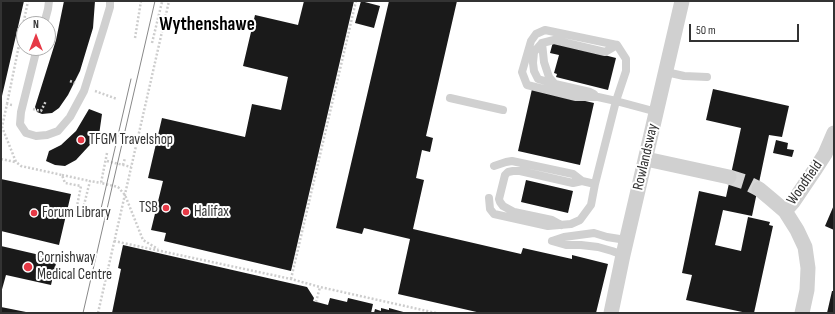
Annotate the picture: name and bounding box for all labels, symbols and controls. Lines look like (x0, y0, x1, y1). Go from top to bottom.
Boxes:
district label: Wythenshawe (159, 14, 255, 36)
north arrow (16, 16, 56, 56)
scale bar (691, 16, 801, 42)
text: N (33, 18, 39, 31)
text: 50 m (696, 23, 716, 38)
street label: Rowlandsway (630, 122, 662, 192)
place label: TFGM Travelshop (89, 131, 173, 149)
marker: TFGM Travelshop (76, 135, 86, 145)
street label: Woodfield (783, 157, 827, 209)
place label: TSB (139, 199, 158, 217)
marker: TSB (161, 203, 171, 213)
place label: Halifax (194, 203, 229, 221)
place label: Forum Library (42, 204, 111, 222)
marker: Halifax (181, 207, 191, 217)
marker: Forum Library (29, 208, 39, 218)
place label: Cornishway Medical Centre (37, 249, 112, 284)
marker: Cornishway Medical Centre (22, 261, 34, 273)

